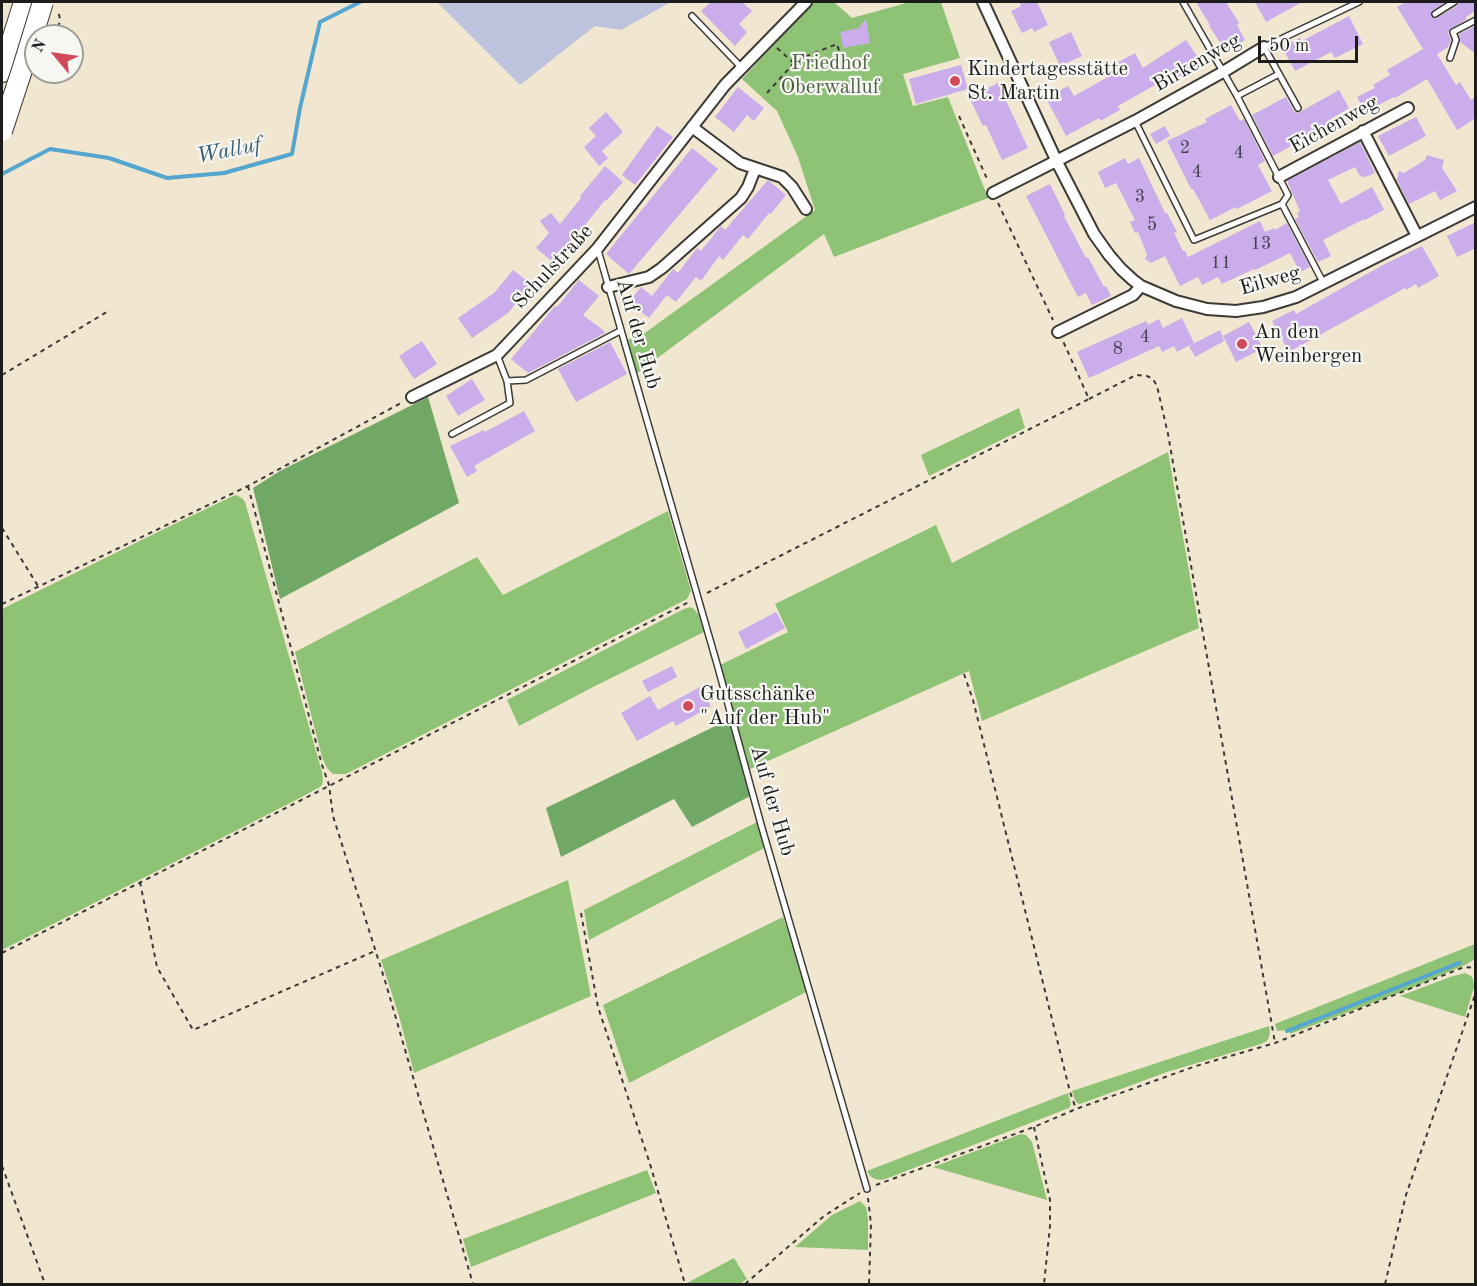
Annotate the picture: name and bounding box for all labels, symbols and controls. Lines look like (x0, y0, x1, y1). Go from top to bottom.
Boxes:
north arrow (24, 24, 84, 84)
scale bar (1261, 24, 1362, 62)
street label: Birkenweg (1149, 28, 1245, 98)
text: N (30, 37, 50, 55)
text: 50 m (1269, 37, 1309, 55)
park label: Friedhof Oberwalluf (780, 50, 880, 100)
place label: Kindertagesstätte St. Martin (967, 56, 1128, 106)
marker: Kindertagesstätte St. Martin (948, 74, 962, 88)
street label: Eichenweg (1285, 90, 1383, 160)
water label: Walluf (194, 132, 264, 170)
house number: 2 (1180, 137, 1190, 159)
house number: 4 (1234, 142, 1244, 164)
house number: 4 (1192, 161, 1202, 183)
house number: 3 (1135, 186, 1145, 208)
house number: 5 (1147, 214, 1157, 236)
street label: Schulstraße (507, 219, 599, 315)
house number: 13 (1251, 233, 1271, 255)
house number: 11 (1211, 252, 1231, 274)
street label: Eilweg (1237, 260, 1303, 302)
street label: Auf der Hub (610, 276, 666, 392)
place label: An den Weinbergen (1254, 319, 1362, 369)
house number: 4 (1140, 326, 1150, 348)
marker: An den Weinbergen (1235, 337, 1249, 351)
house number: 8 (1113, 338, 1123, 360)
place label: Gutsschänke "Auf der Hub" (700, 681, 830, 731)
marker: Gutsschänke "Auf der Hub" (681, 699, 695, 713)
street label: Auf der Hub (744, 743, 800, 859)

